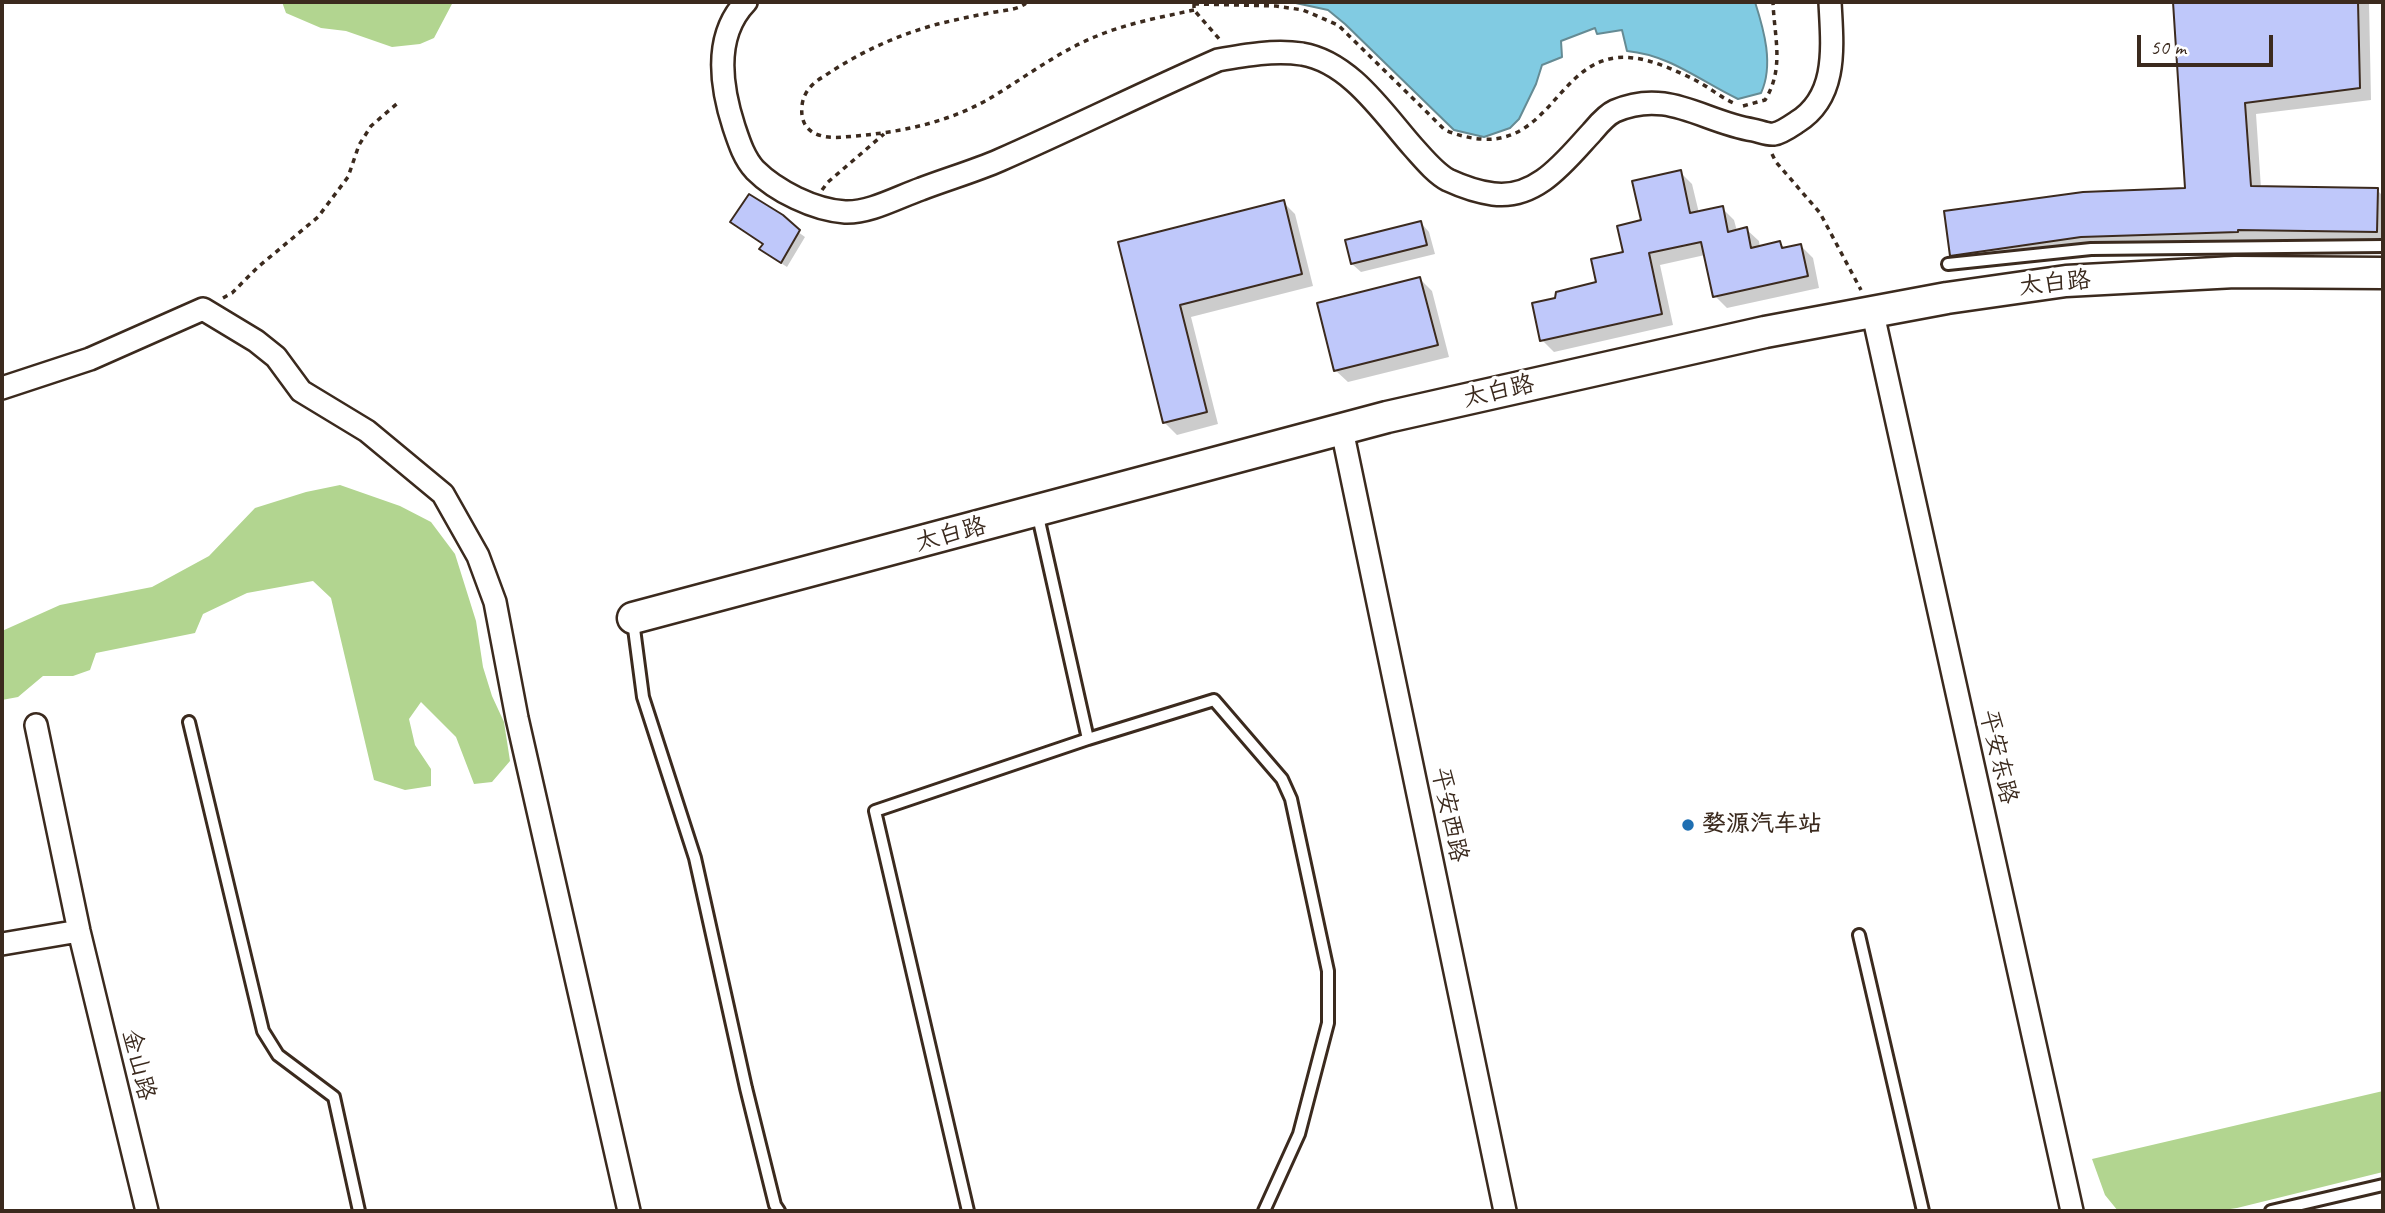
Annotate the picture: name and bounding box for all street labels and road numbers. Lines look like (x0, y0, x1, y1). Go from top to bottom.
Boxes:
street label: 太白路 (2018, 266, 2092, 302)
street label: 太白路 (1461, 370, 1537, 414)
street label: 太白路 (912, 512, 990, 558)
street label: 平安东路 (1973, 707, 2023, 807)
street label: 平安西路 (1425, 765, 1473, 865)
street label: 金山路 (115, 1027, 161, 1103)

